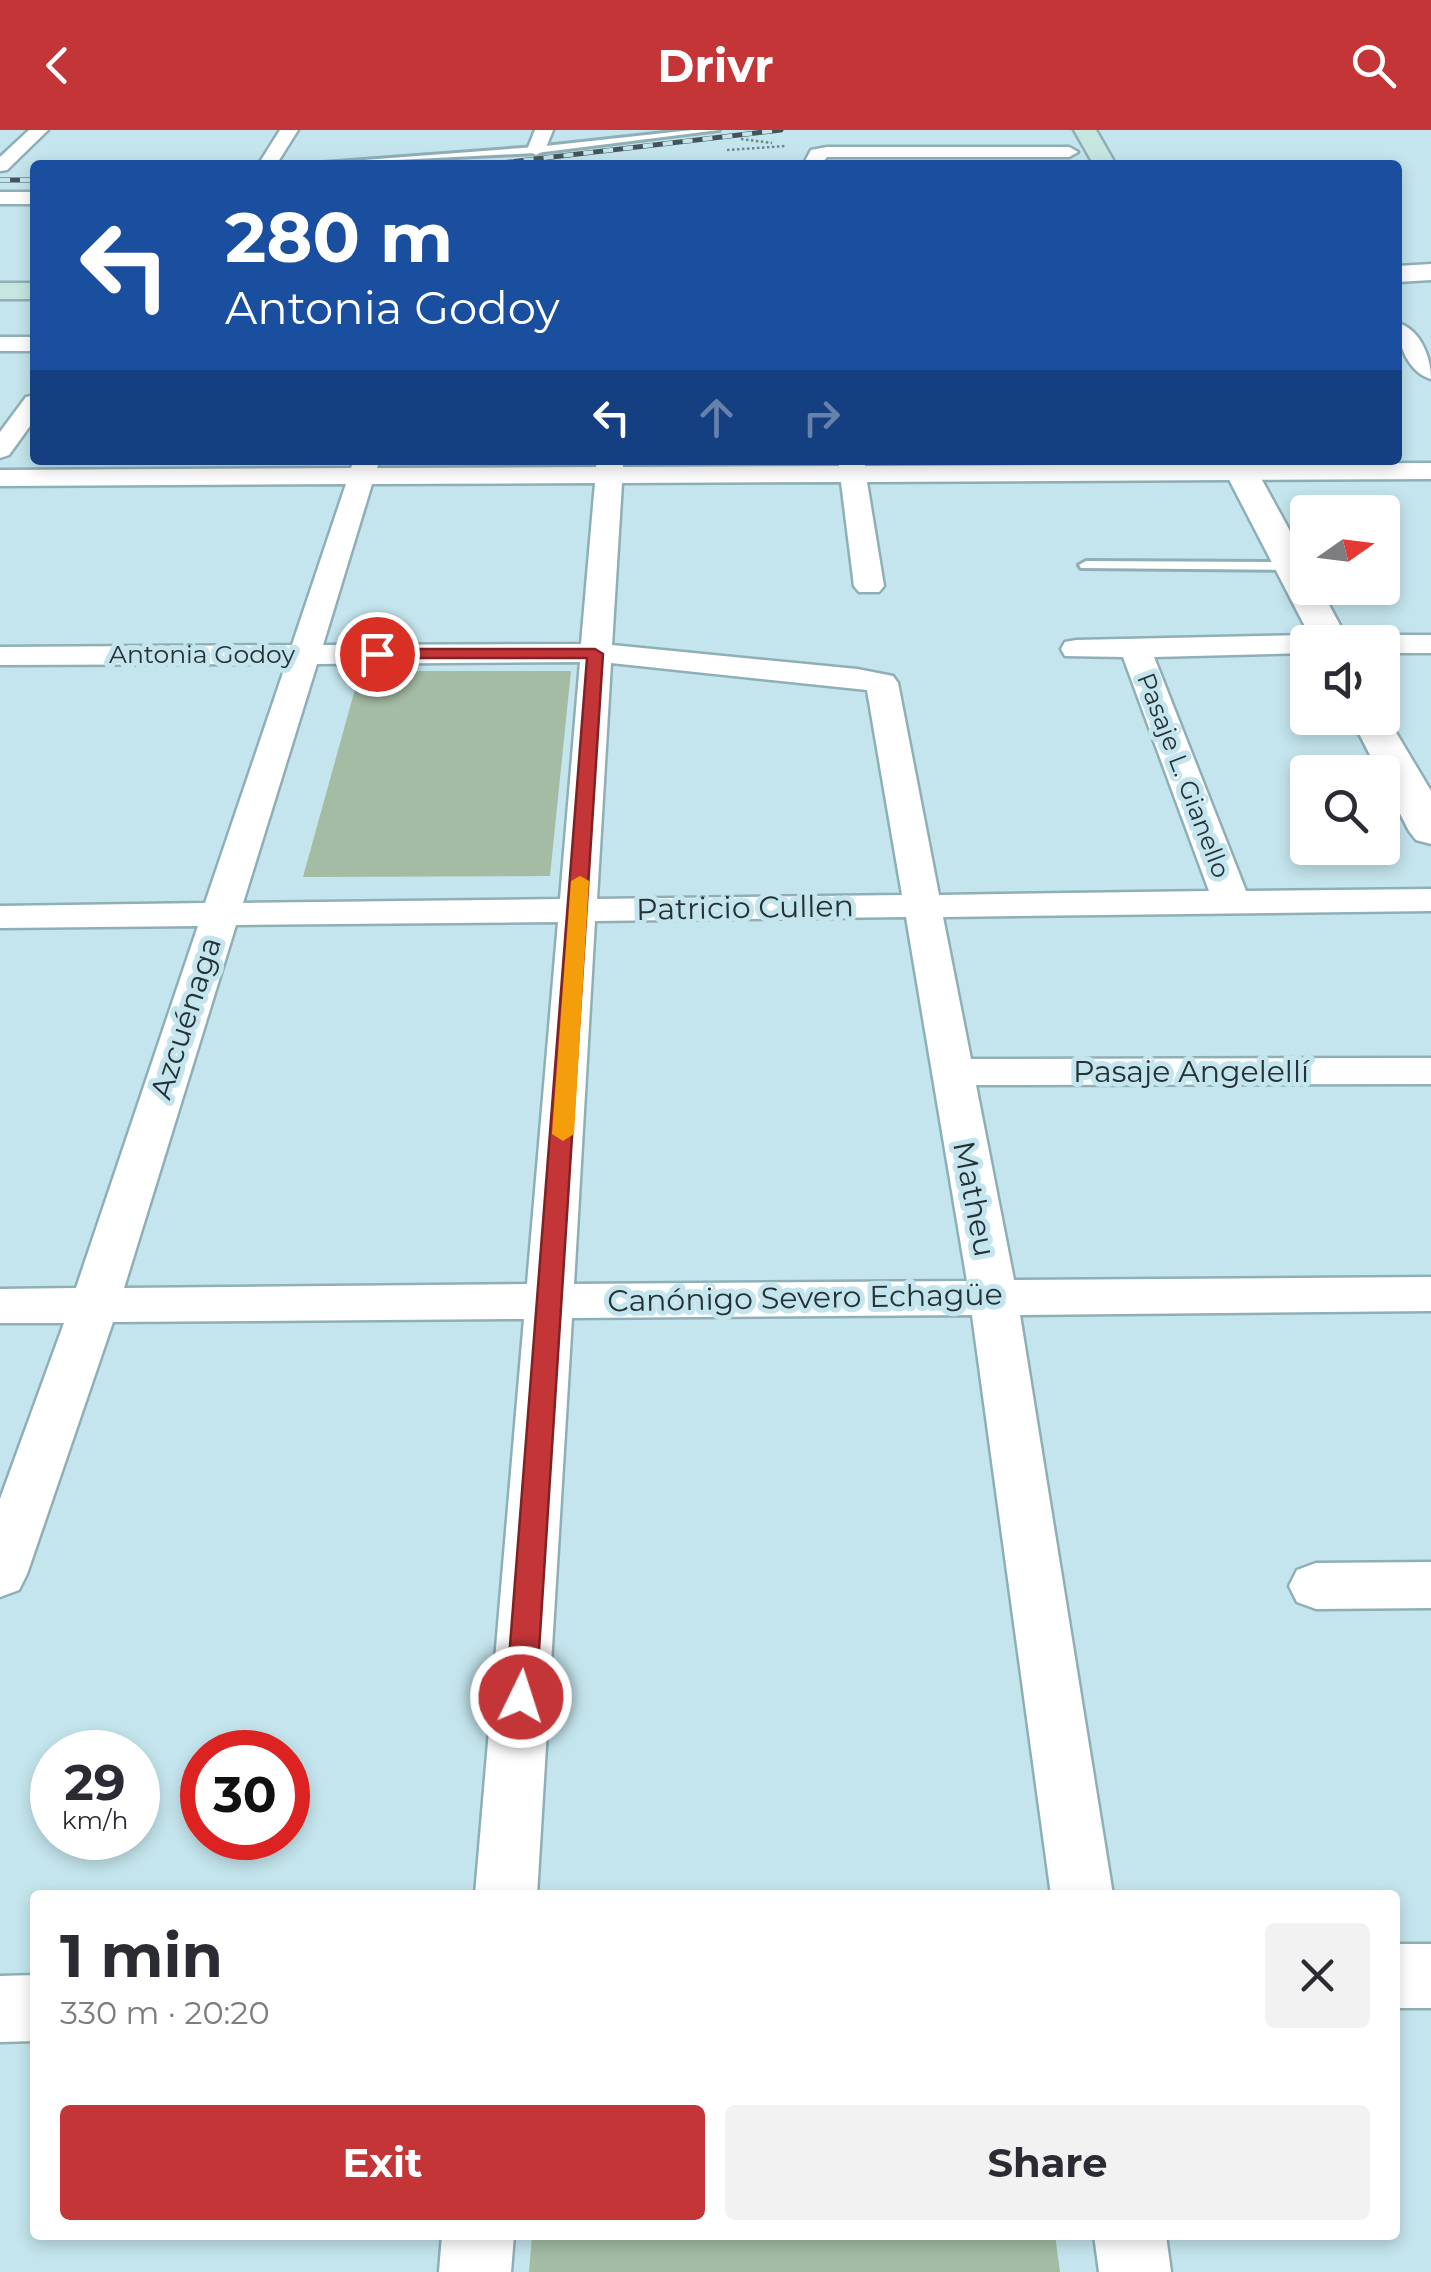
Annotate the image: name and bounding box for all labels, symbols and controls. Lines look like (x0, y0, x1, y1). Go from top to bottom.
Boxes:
icon: back (30, 38, 85, 93)
text: Drivr (657, 38, 774, 93)
icon: search (1346, 38, 1401, 93)
text: 280 m (225, 194, 453, 280)
icon: left (60, 200, 190, 330)
text: Antonia Godoy (225, 280, 560, 335)
icon: left (584, 390, 639, 445)
icon: ahead (689, 390, 744, 445)
icon: right (794, 390, 849, 445)
north arrow (1290, 495, 1400, 605)
map controls (1290, 495, 1400, 865)
pin (335, 612, 420, 697)
button: sound (1290, 625, 1400, 735)
icon: arrive (350, 627, 405, 682)
street label: Antonia Godoy (109, 639, 295, 669)
street label: Pasaje L. Gianello (1131, 668, 1237, 882)
button: search (1290, 755, 1400, 865)
street label: Patricio Cullen (636, 887, 854, 928)
street label: Azcuénaga (142, 932, 229, 1103)
street label: Pasaje Angelellí (1073, 1053, 1311, 1090)
street label: Matheu (945, 1138, 1004, 1260)
street label: Canónigo Severo Echagüe (607, 1276, 1003, 1319)
position arrow (469, 1645, 573, 1749)
speed limit sign: 30 (180, 1730, 310, 1860)
text: 29 (64, 1752, 126, 1813)
text: km/h (62, 1805, 128, 1835)
text: 1 min (60, 1919, 223, 1992)
button: close (1265, 1923, 1370, 2028)
text: 330 m · 20:20 (60, 1993, 270, 2032)
button: Exit (60, 2105, 705, 2220)
button: Share (725, 2105, 1370, 2220)

